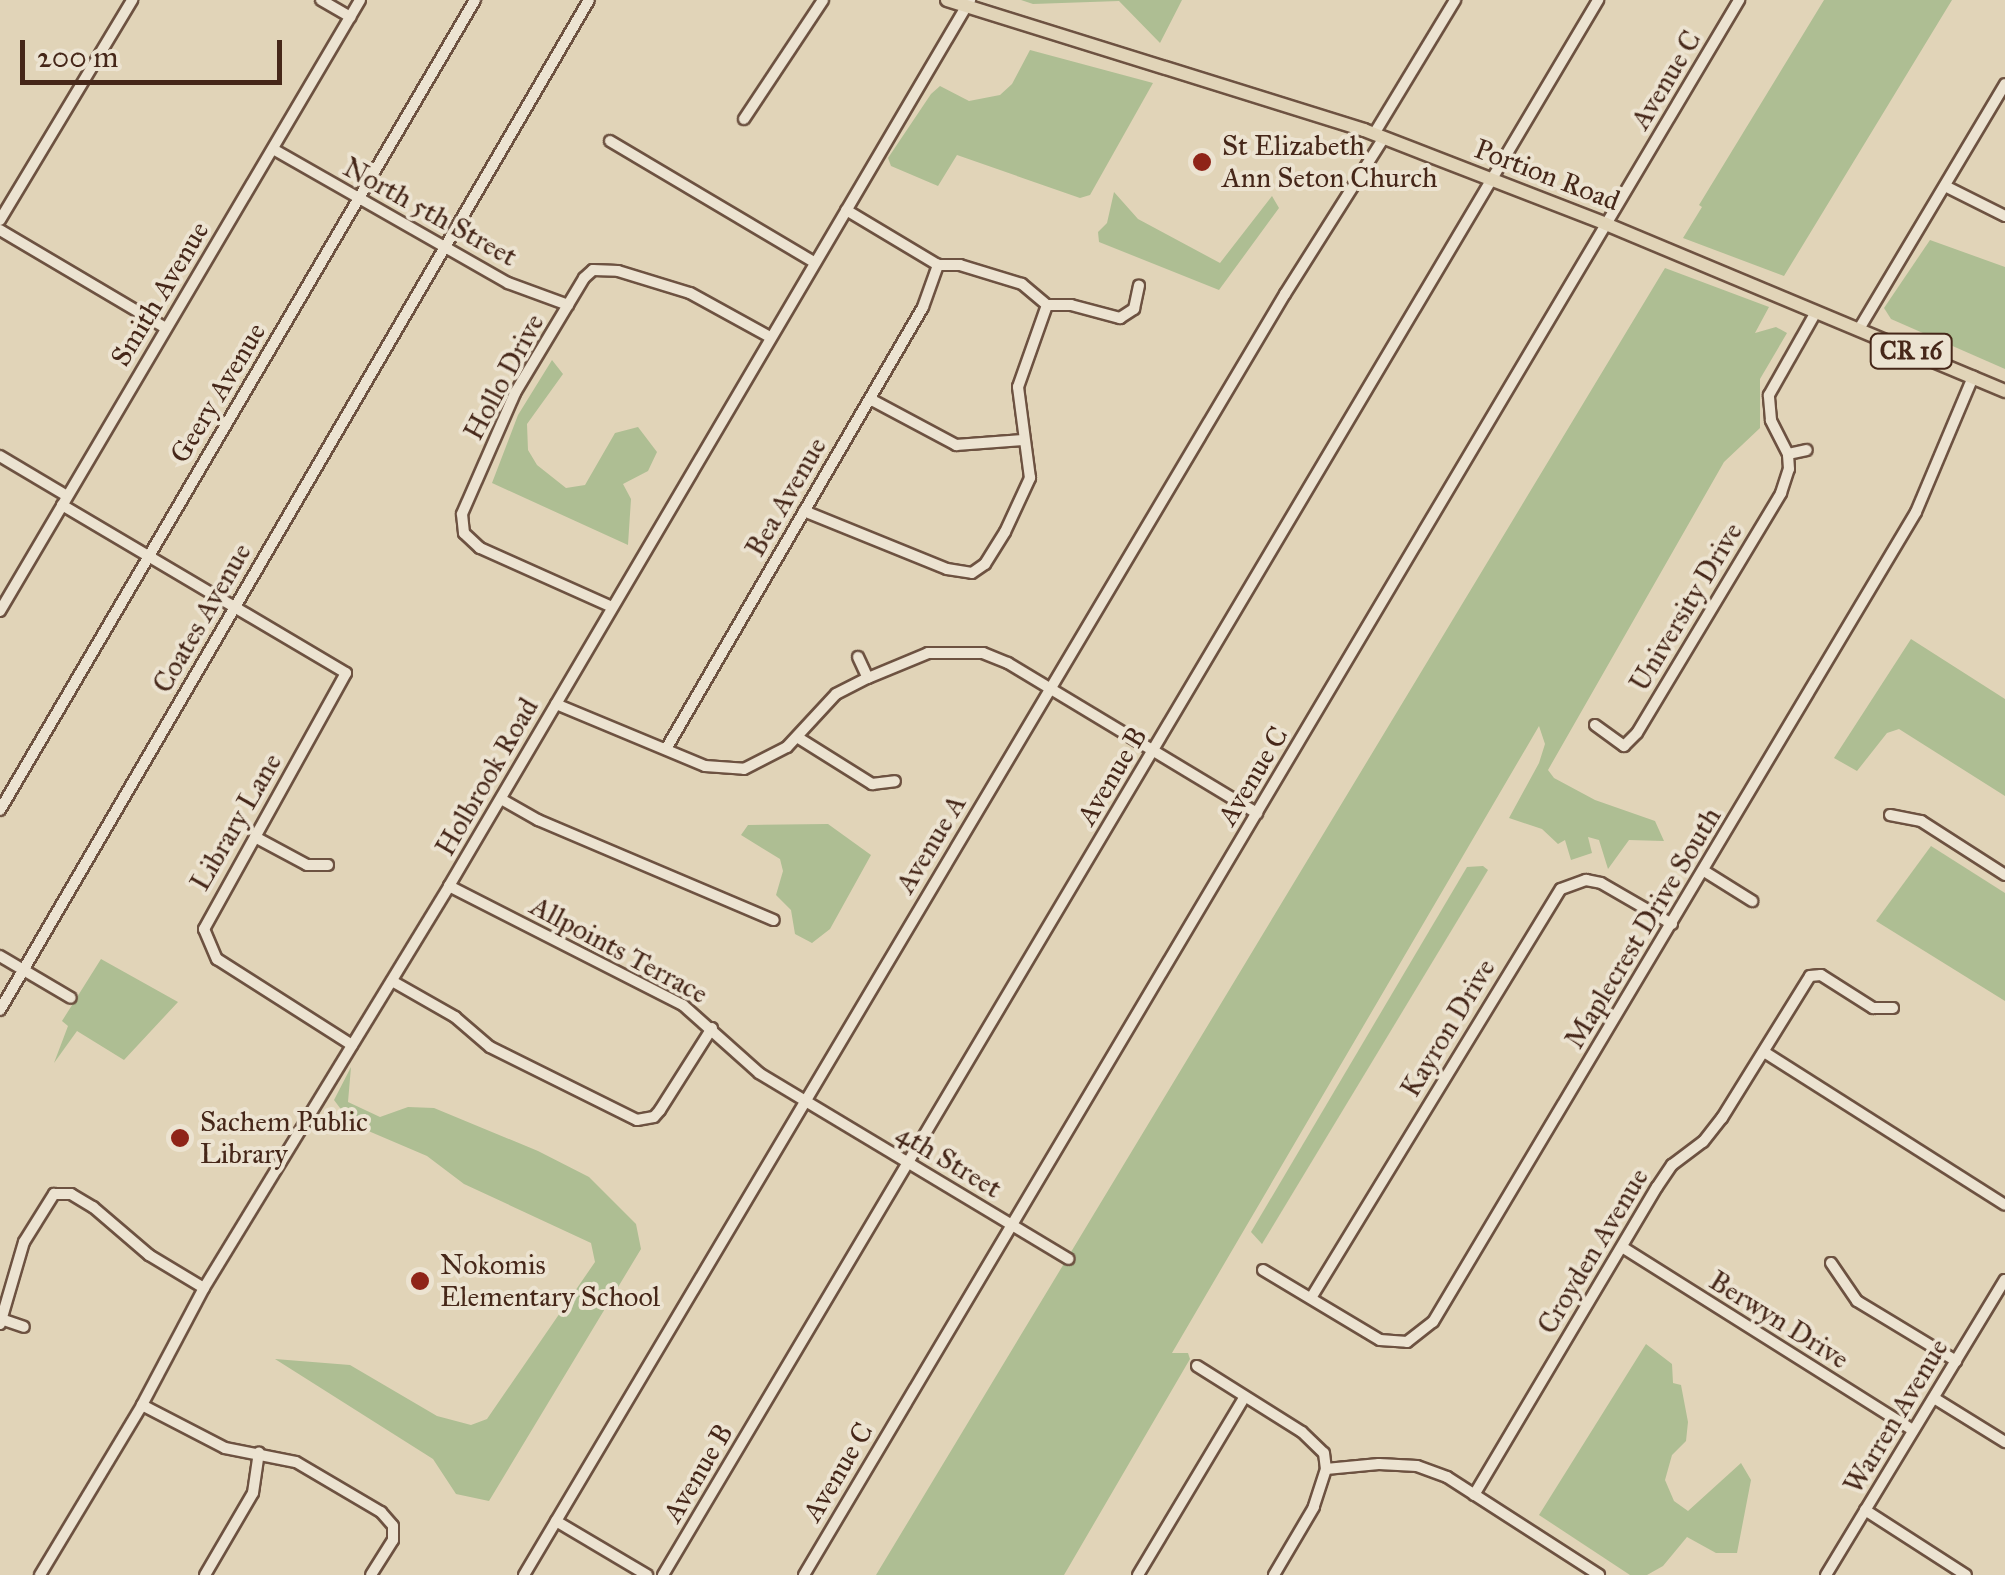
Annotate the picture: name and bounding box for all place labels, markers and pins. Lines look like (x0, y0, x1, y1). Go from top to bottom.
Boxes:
place label: St Elizabeth Ann Seton Church (1222, 129, 1438, 195)
marker: St Elizabeth Ann Seton Church (1191, 151, 1213, 173)
place label: Sachem Public Library (200, 1105, 368, 1171)
marker: Sachem Public Library (169, 1127, 191, 1149)
place label: Nokomis Elementary School (440, 1248, 660, 1314)
marker: Nokomis Elementary School (409, 1270, 431, 1292)

